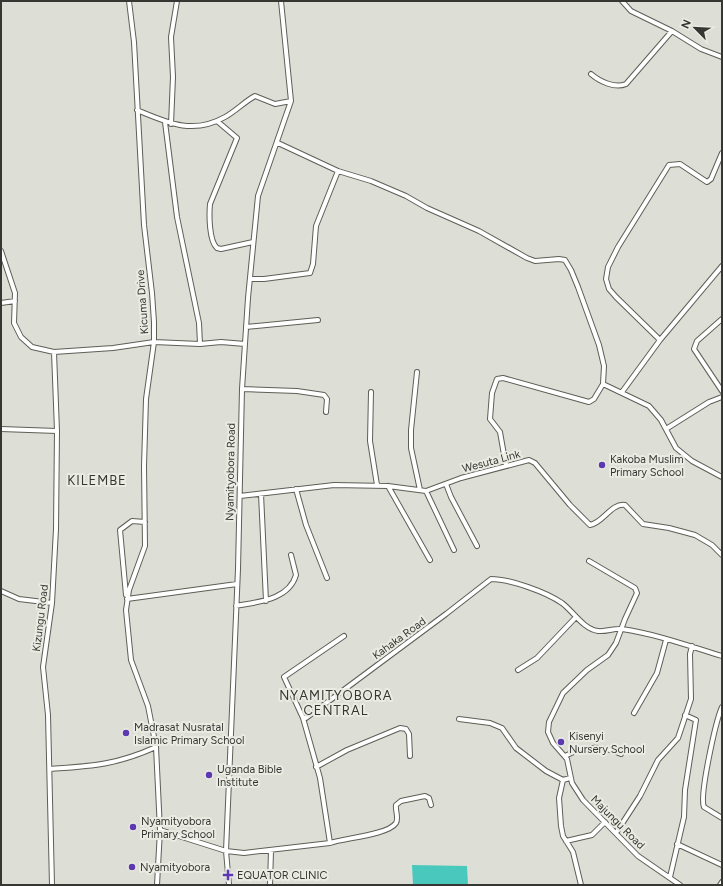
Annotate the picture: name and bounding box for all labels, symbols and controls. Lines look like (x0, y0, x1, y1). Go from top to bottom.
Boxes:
north arrow (675, 8, 715, 48)
text: N (679, 18, 694, 31)
street label: Kicuma Drive (134, 269, 151, 335)
street label: Nyamityobora Road (223, 423, 238, 521)
street label: Wesuta Link (461, 447, 522, 475)
place label: Kakoba Muslim Primary School (610, 453, 684, 479)
marker: Kakoba Muslim Primary School (597, 460, 607, 470)
district label: KILEMBE (67, 473, 127, 488)
street label: Kizungu Road (30, 584, 51, 652)
street label: Kahaka Road (370, 615, 429, 662)
district label: NYAMITYOBORA CENTRAL (279, 688, 393, 718)
place label: Madrasat Nusratal Islamic Primary School (134, 721, 245, 747)
marker: Madrasat Nusratal Islamic Primary School (121, 728, 131, 738)
place label: Kisenyi Nursery School (569, 730, 645, 756)
marker: Kisenyi Nursery School (556, 737, 566, 747)
place label: Uganda Bible Institute (217, 763, 282, 789)
marker: Uganda Bible Institute (204, 770, 214, 780)
street label: Majungu Road (588, 793, 647, 852)
place label: Nyamityobora Primary School (141, 815, 215, 841)
marker: Nyamityobora Primary School (128, 822, 138, 832)
place label: Nyamityobora (140, 861, 210, 874)
marker: Nyamityobora (127, 862, 137, 872)
marker: EQUATOR CLINIC (222, 869, 234, 881)
place label: EQUATOR CLINIC (237, 869, 328, 882)

